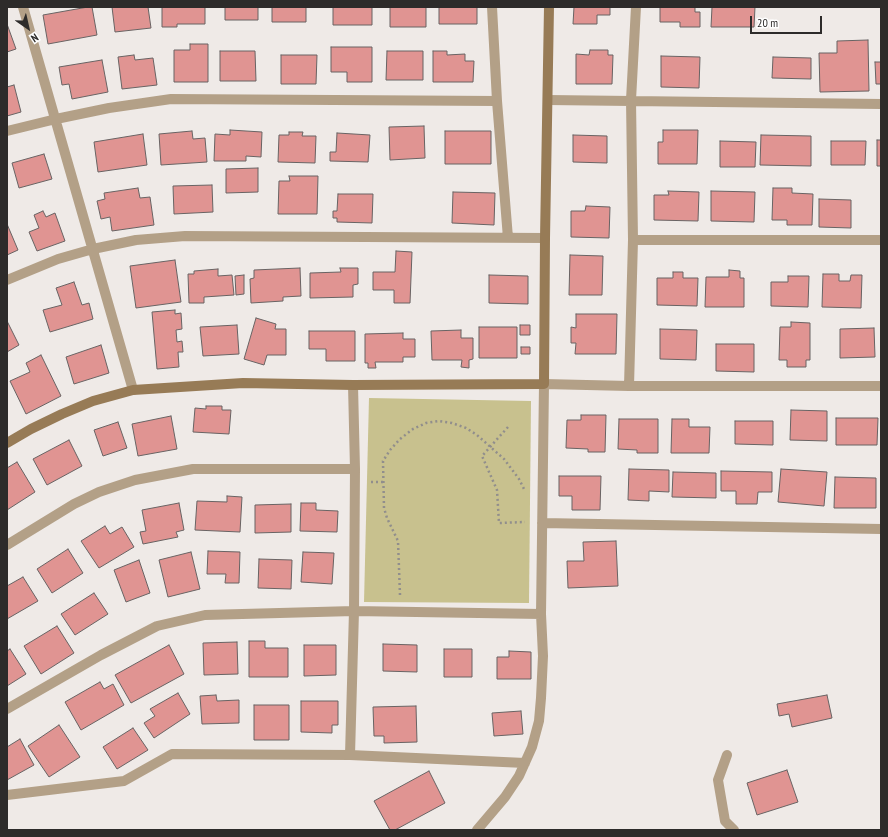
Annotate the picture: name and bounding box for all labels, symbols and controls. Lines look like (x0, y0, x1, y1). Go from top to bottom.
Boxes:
north arrow (8, 8, 48, 48)
scale bar (752, 8, 824, 34)
text: 20 m (757, 15, 778, 30)
text: N (28, 30, 41, 45)

